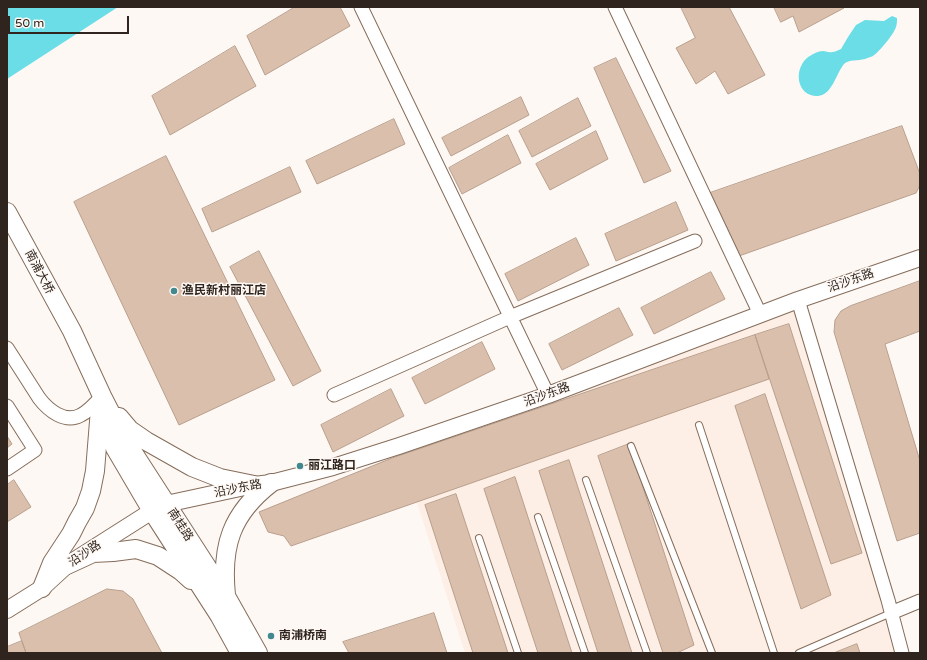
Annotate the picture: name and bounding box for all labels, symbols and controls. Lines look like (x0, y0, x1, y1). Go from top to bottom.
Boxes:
scale bar (10, 8, 131, 34)
text: 50 m (15, 16, 44, 30)
street label: 南浦大桥 (21, 247, 57, 297)
street label: 沿沙东路 (826, 266, 876, 296)
place label: 渔民新村丽江店 (182, 284, 266, 298)
marker: 渔民新村丽江店 (169, 286, 179, 296)
street label: 沿沙东路 (522, 380, 572, 410)
place label: 丽江路口 (308, 459, 356, 473)
marker: 丽江路口 (295, 461, 305, 471)
street label: 沿沙东路 (213, 477, 263, 501)
street label: 南桂路 (164, 506, 196, 544)
street label: 沿沙路 (66, 538, 104, 570)
place label: 南浦桥南 (279, 629, 327, 643)
marker: 南浦桥南 (266, 631, 276, 641)

